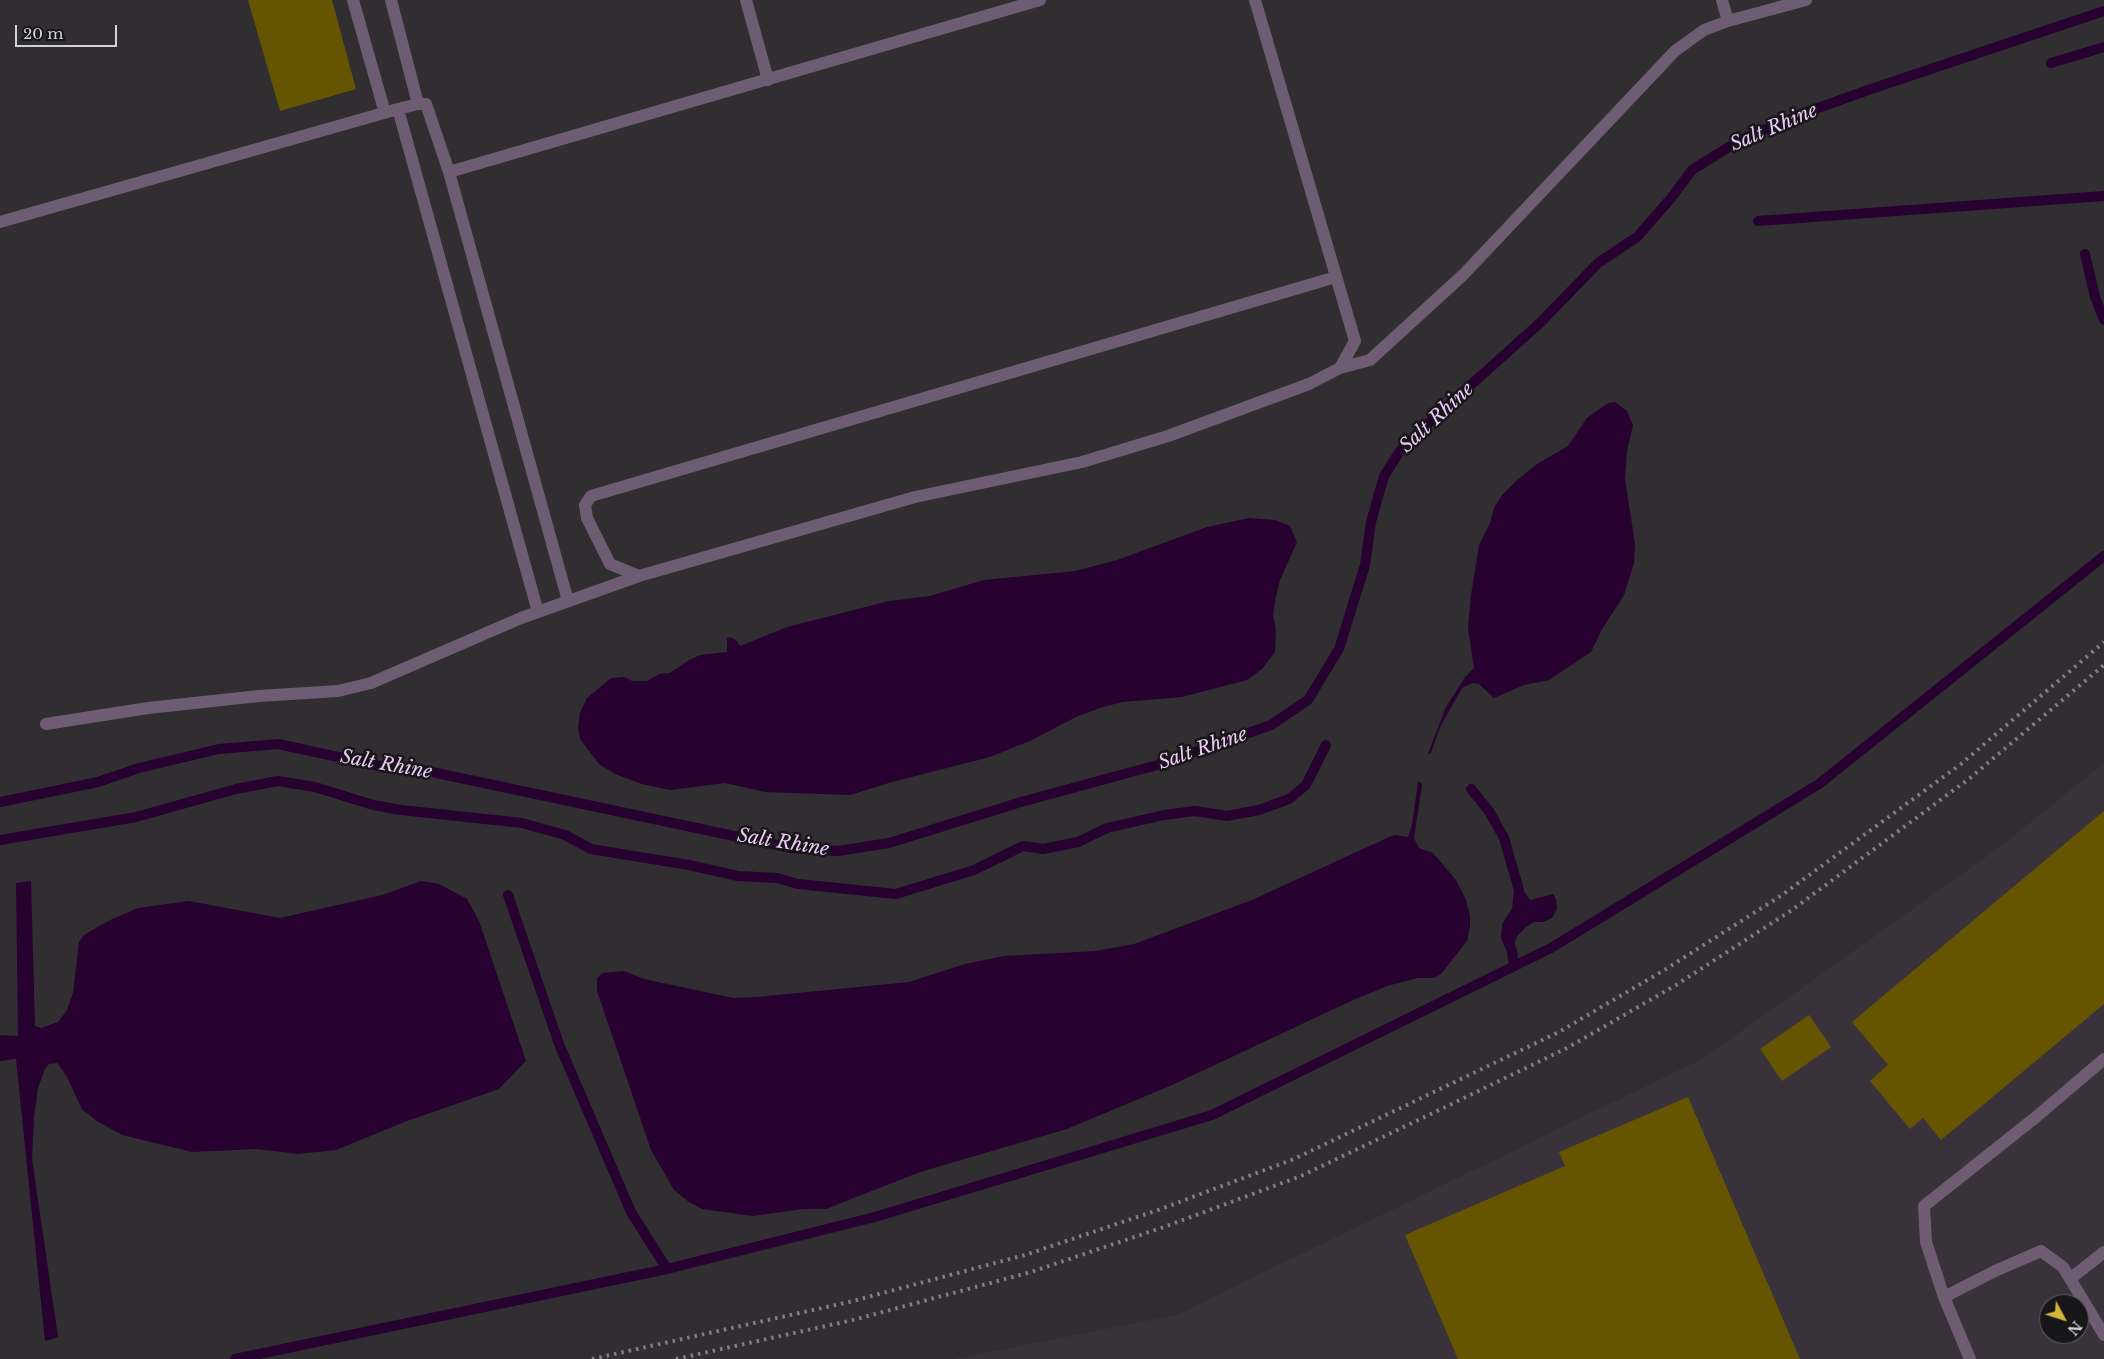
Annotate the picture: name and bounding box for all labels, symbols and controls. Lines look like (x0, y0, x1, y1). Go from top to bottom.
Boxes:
scale bar (18, 15, 120, 47)
text: 20 m (23, 24, 63, 43)
water label: Salt Rhine (1727, 99, 1821, 157)
water label: Salt Rhine (1395, 378, 1479, 458)
water label: Salt Rhine (1155, 723, 1251, 775)
water label: Salt Rhine (338, 746, 434, 784)
water label: Salt Rhine (735, 824, 831, 862)
north arrow (2039, 1294, 2089, 1344)
text: N (2064, 1317, 2086, 1339)

